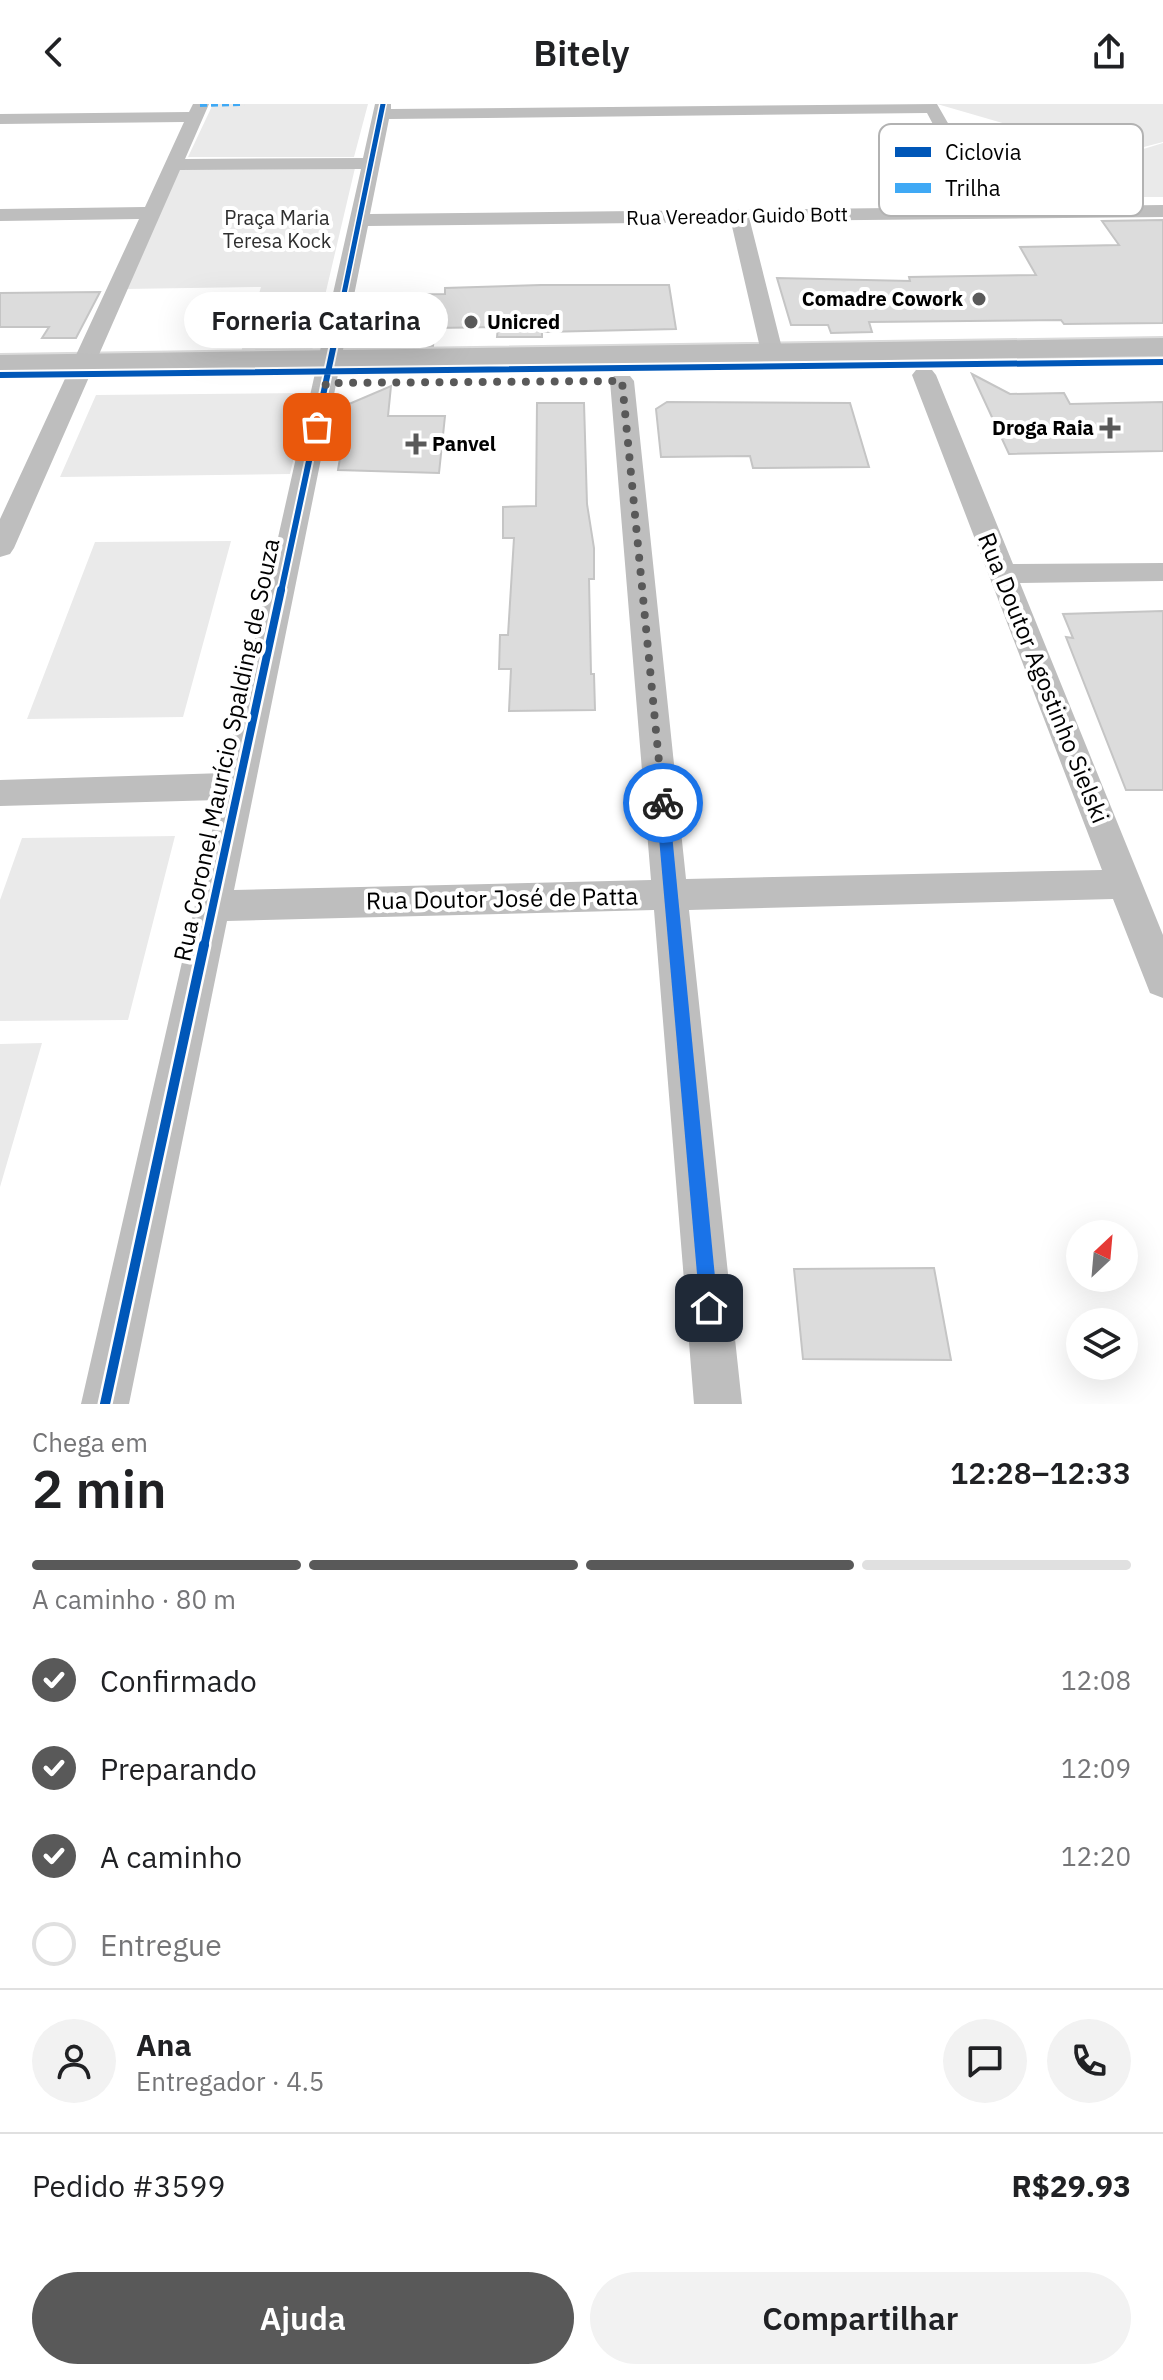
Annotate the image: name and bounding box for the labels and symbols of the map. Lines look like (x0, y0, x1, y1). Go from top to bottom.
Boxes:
legend (879, 124, 1143, 216)
text: Ciclovia (945, 137, 1022, 166)
text: Trilha (945, 173, 1001, 202)
street label: Rua Vereador Guido Bott (626, 200, 848, 231)
park label: Praça Maria Teresa Kock (223, 204, 332, 254)
place label: Comadre Cowork (802, 285, 963, 312)
marker: Comadre Cowork (970, 290, 988, 308)
callout: Forneria Catarina (185, 291, 449, 347)
place label: Unicred (487, 308, 560, 335)
marker: Unicred (462, 313, 480, 331)
pin (283, 393, 351, 461)
place label: Droga Raia (992, 414, 1094, 441)
marker: Droga Raia (1101, 419, 1119, 437)
place label: Panvel (432, 430, 496, 457)
marker: Panvel (407, 435, 425, 453)
street label: Rua Doutor Agostinho Sielski (971, 528, 1117, 828)
street label: Rua Coronel Maurício Spalding de Souza (165, 535, 287, 964)
courier (623, 763, 703, 843)
street label: Rua Doutor José de Patta (366, 880, 639, 916)
north arrow (1066, 1220, 1138, 1292)
pin (675, 1274, 743, 1342)

